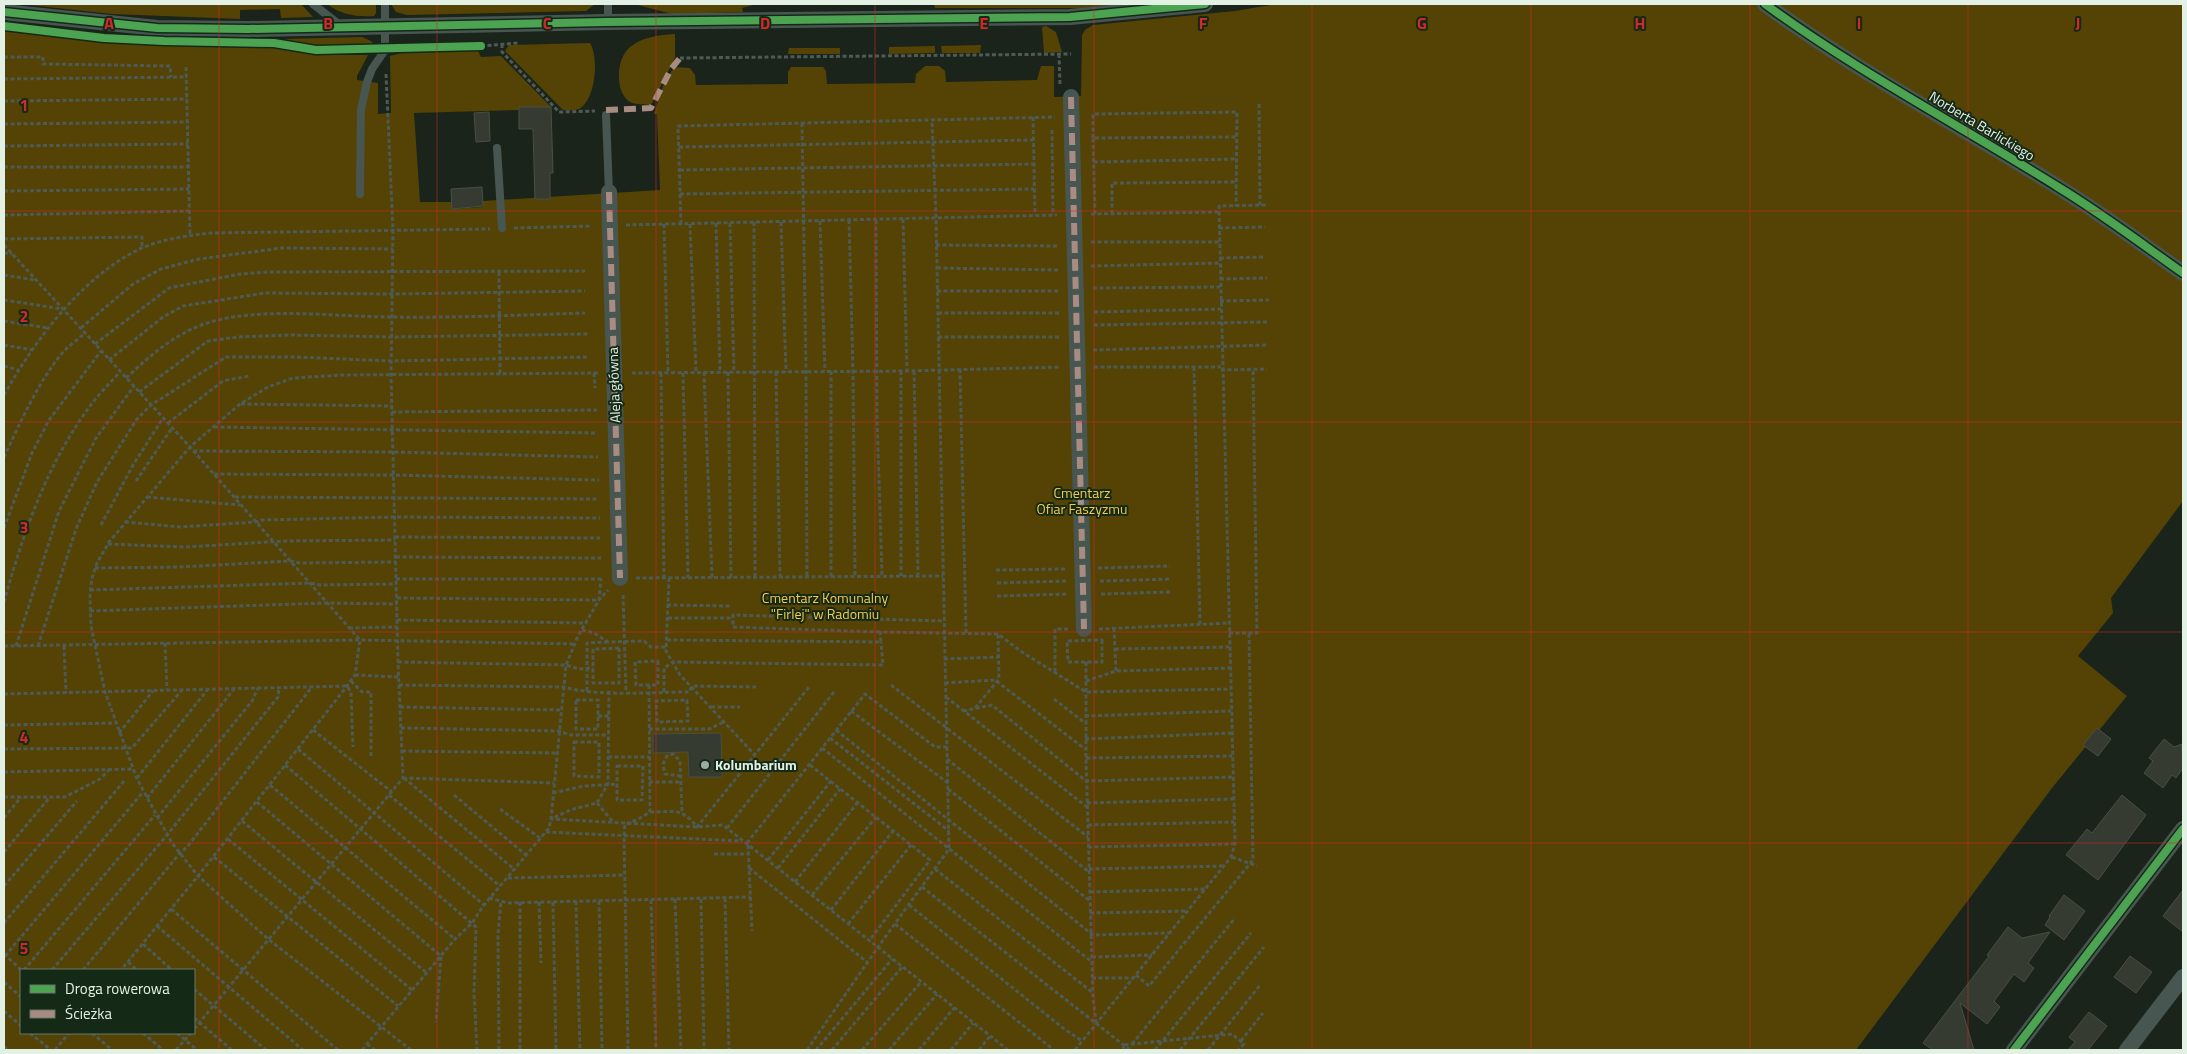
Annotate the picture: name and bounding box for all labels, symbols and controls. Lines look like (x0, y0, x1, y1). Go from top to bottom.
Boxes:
text: A (104, 11, 114, 35)
text: B (323, 11, 333, 35)
text: C (543, 11, 552, 35)
text: D (760, 11, 770, 35)
text: E (980, 11, 989, 35)
text: F (1199, 11, 1208, 35)
text: G (1417, 11, 1427, 35)
text: H (1635, 11, 1645, 35)
text: I (1857, 11, 1861, 35)
text: J (2076, 11, 2080, 35)
street label: Norberta Barlickiego (1925, 86, 2039, 166)
text: 1 (20, 93, 28, 117)
text: 2 (20, 304, 28, 328)
street label: Aleja główna (602, 347, 625, 423)
park label: Cmentarz Ofiar Faszyzmu (1037, 482, 1127, 519)
text: 3 (20, 515, 28, 539)
park label: Cmentarz Komunalny "Firlej" w Radomiu (762, 587, 888, 624)
text: 4 (20, 725, 29, 749)
place label: Kolumbarium (715, 754, 797, 775)
marker: Kolumbarium (699, 759, 711, 771)
text: 5 (20, 936, 29, 960)
legend (20, 969, 195, 1034)
text: Droga rowerowa (65, 977, 170, 1000)
text: Ścieżka (65, 1002, 112, 1025)

